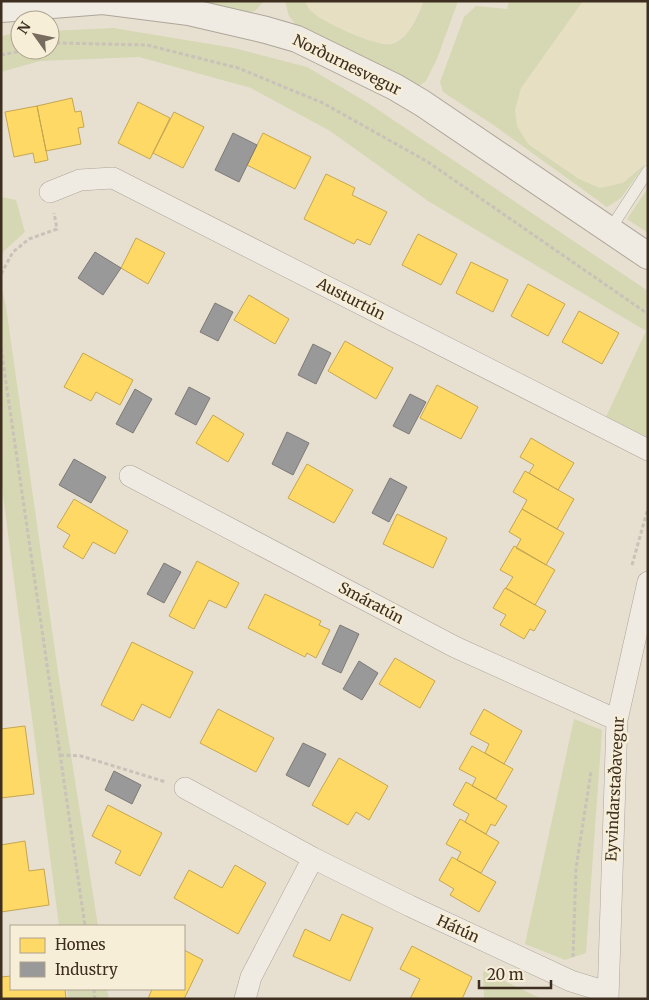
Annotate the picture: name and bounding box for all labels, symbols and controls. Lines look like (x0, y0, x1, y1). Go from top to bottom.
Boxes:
north arrow (10, 10, 60, 60)
text: N (14, 18, 35, 37)
street label: Norðurnesvegur (290, 30, 405, 99)
street label: Austurtún (313, 273, 389, 324)
street label: Smáratún (335, 577, 407, 628)
street label: Eyvindarstaðavegur (601, 716, 628, 862)
street label: Hátún (434, 910, 483, 947)
legend (10, 925, 185, 990)
text: Homes (55, 935, 106, 954)
scale bar (479, 958, 552, 990)
text: Industry (55, 960, 118, 979)
text: 20 m (487, 965, 524, 984)

